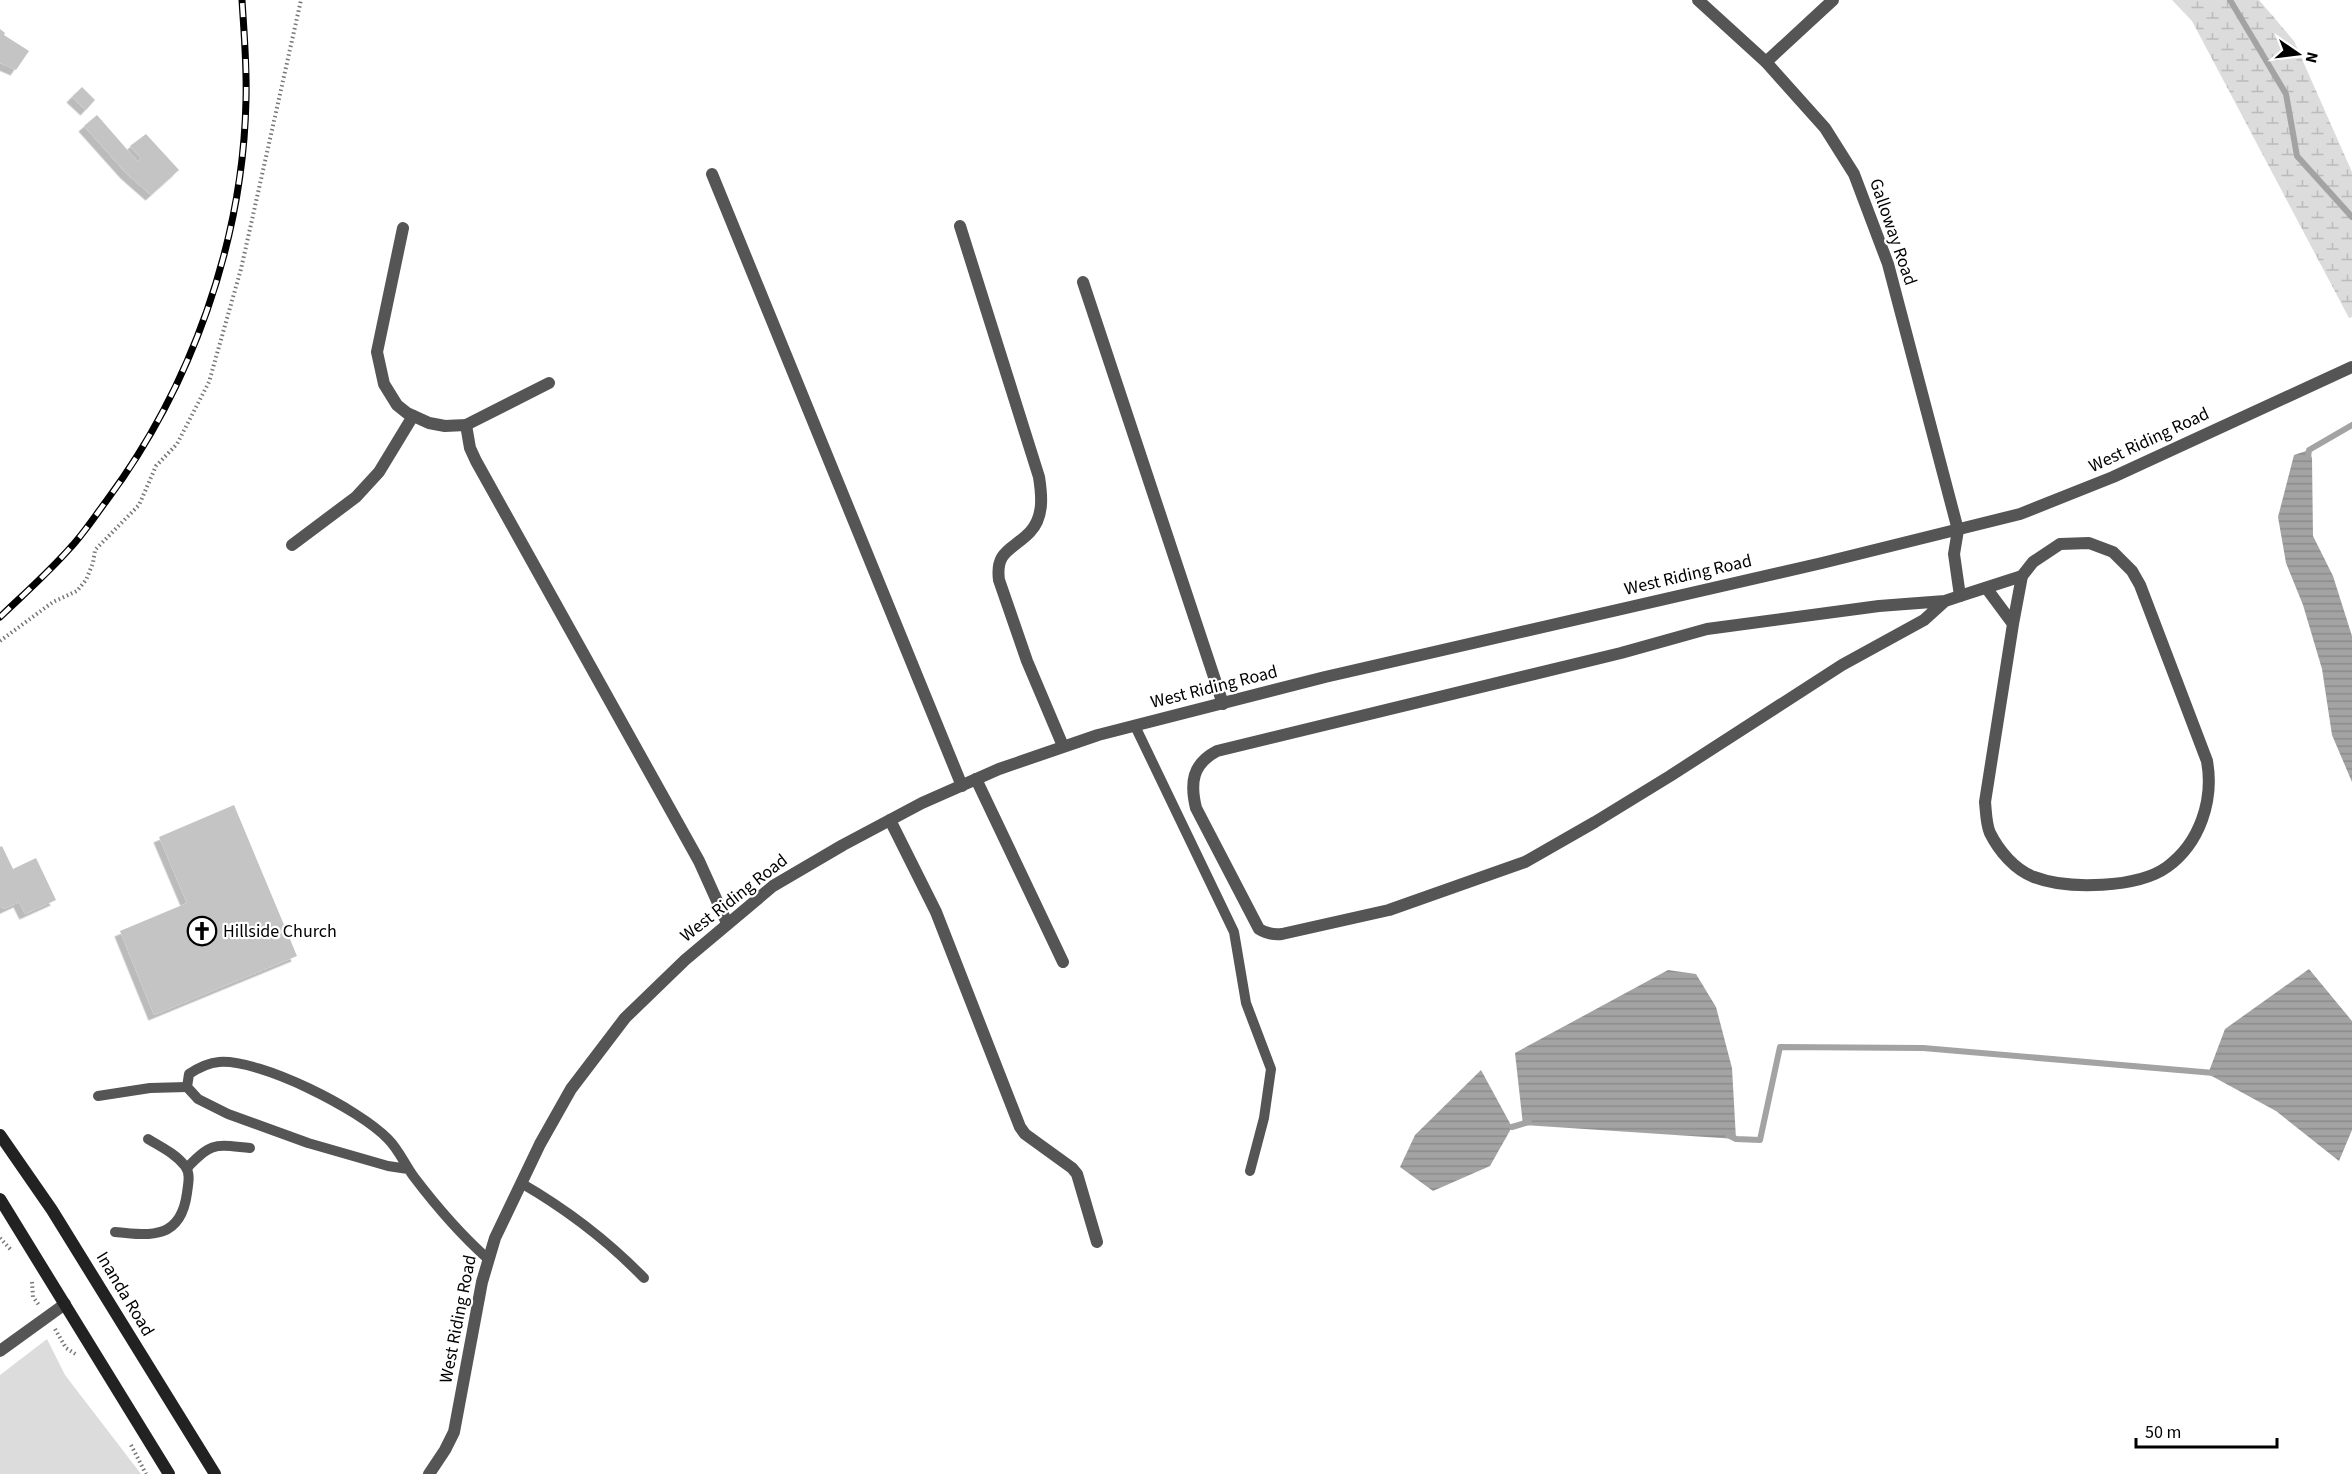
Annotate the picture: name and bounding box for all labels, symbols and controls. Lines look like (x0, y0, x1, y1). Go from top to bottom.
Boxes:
north arrow (2268, 24, 2328, 84)
text: N (2300, 50, 2324, 65)
street label: Galloway Road (1863, 175, 1923, 289)
street label: West Riding Road (2085, 401, 2213, 479)
street label: West Riding Road (1622, 548, 1754, 602)
street label: West Riding Road (1148, 659, 1280, 715)
street label: West Riding Road (675, 848, 793, 948)
church icon: Hillside Church (186, 915, 218, 947)
place label: Hillside Church (223, 919, 337, 944)
street label: Inanda Road (90, 1247, 160, 1341)
street label: West Riding Road (433, 1253, 483, 1385)
scale bar (2136, 1411, 2277, 1449)
text: 50 m (2145, 1420, 2181, 1445)

